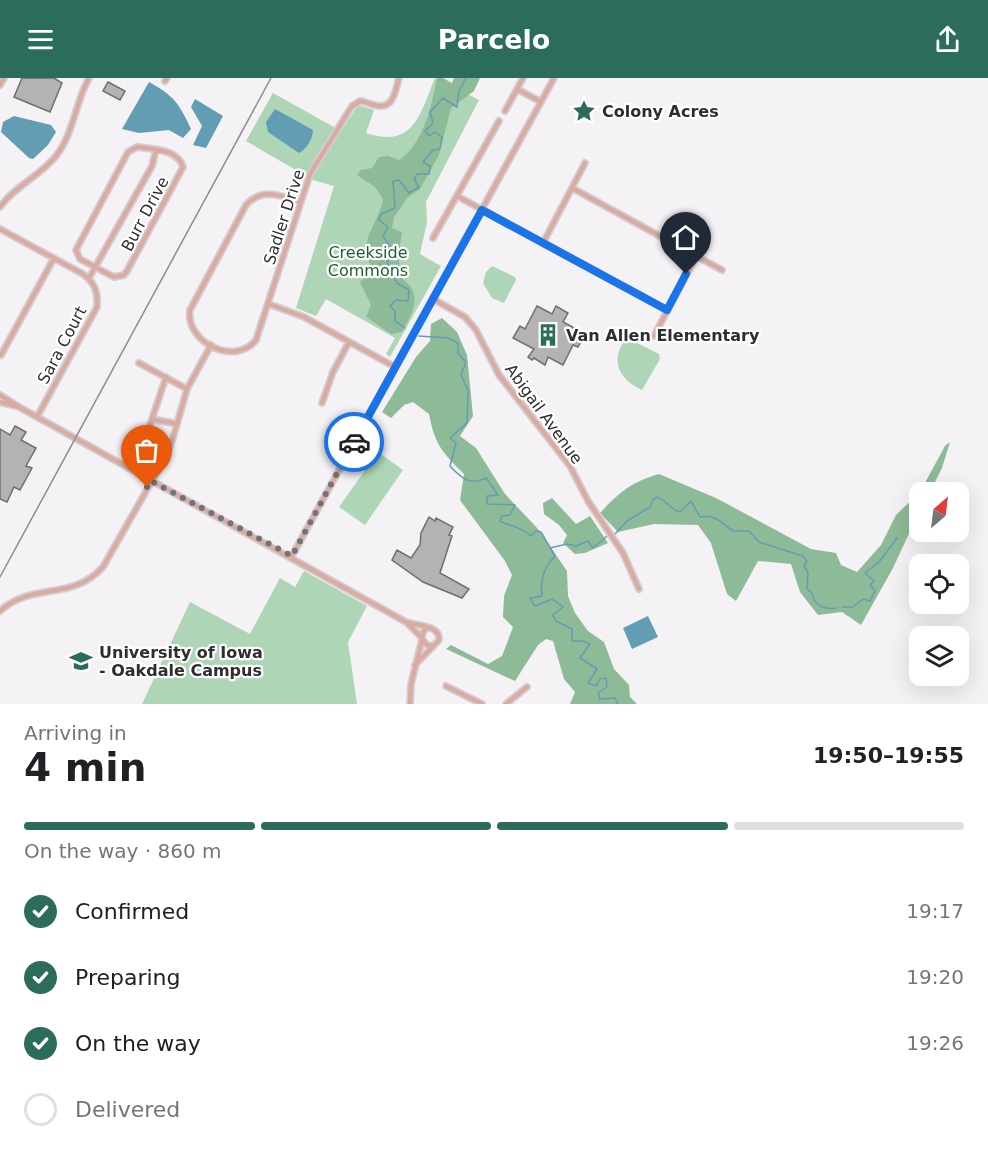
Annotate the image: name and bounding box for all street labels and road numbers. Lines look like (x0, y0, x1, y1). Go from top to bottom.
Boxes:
street label: Sadler Drive (260, 167, 308, 267)
street label: Burr Drive (117, 173, 173, 255)
street label: Sara Court (34, 303, 90, 387)
street label: Abigail Avenue (501, 360, 587, 468)

